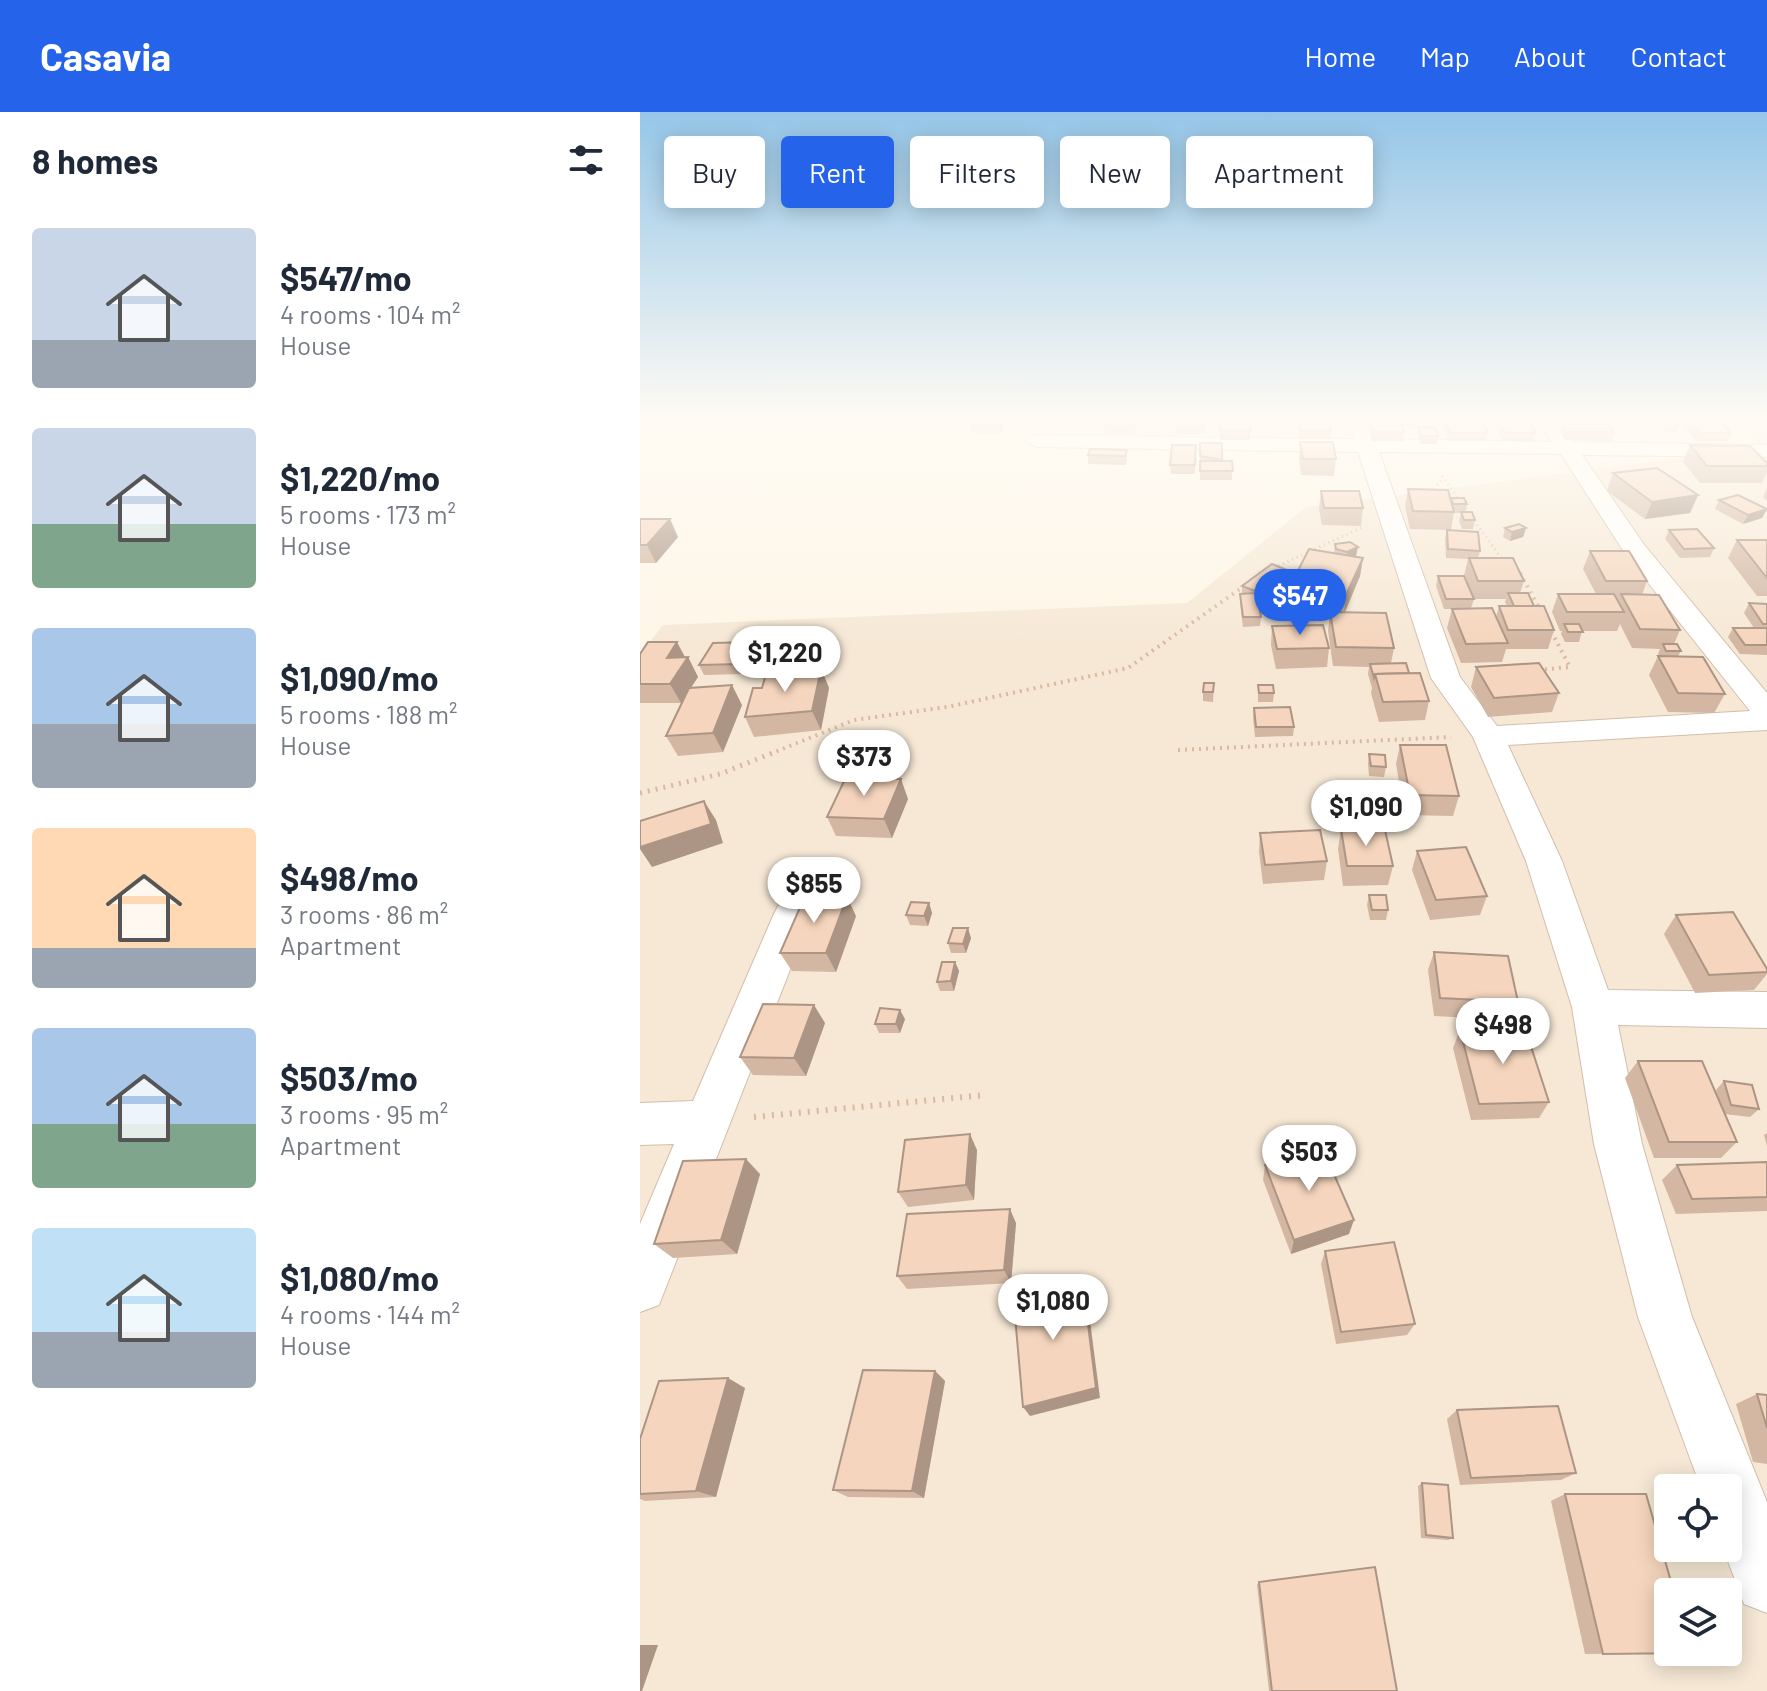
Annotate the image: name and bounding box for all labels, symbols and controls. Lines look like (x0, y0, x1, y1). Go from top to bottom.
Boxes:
text: Casavia (40, 33, 171, 79)
text: Home (1305, 39, 1376, 73)
text: Map (1420, 39, 1470, 73)
text: About (1514, 39, 1586, 73)
text: Contact (1630, 39, 1727, 73)
chip: Buy (664, 136, 765, 208)
chip: Rent (781, 136, 894, 208)
chip: Filters (910, 136, 1044, 208)
chip: New (1060, 136, 1170, 208)
chip: Apartment (1186, 136, 1373, 208)
icon: filters (564, 138, 608, 182)
text: 8 homes (32, 140, 158, 181)
text: $547/mo (280, 257, 412, 298)
icon: home (96, 260, 192, 356)
text: 4 rooms · 104 m² (280, 298, 460, 329)
text: House (280, 329, 351, 360)
text: $1,220/mo (280, 457, 440, 498)
icon: home (96, 460, 192, 556)
text: 5 rooms · 173 m² (280, 498, 456, 529)
text: House (280, 529, 351, 560)
pin: $547 (1253, 569, 1347, 637)
text: $547 (1272, 579, 1328, 610)
pin: $1,220 (720, 626, 850, 694)
text: $1,220 (748, 636, 822, 667)
text: $1,090/mo (280, 657, 439, 698)
icon: home (96, 660, 192, 756)
text: 5 rooms · 188 m² (280, 698, 457, 729)
text: House (280, 729, 351, 760)
pin: $373 (817, 730, 911, 798)
text: $373 (836, 740, 892, 771)
pin: $1,090 (1301, 780, 1431, 848)
text: $1,090 (1329, 790, 1403, 821)
text: $498/mo (280, 857, 419, 898)
pin: $855 (767, 857, 861, 925)
icon: home (96, 860, 192, 956)
text: $855 (786, 867, 842, 898)
text: 3 rooms · 86 m² (280, 898, 448, 929)
text: Apartment (280, 929, 401, 960)
pin: $498 (1456, 998, 1550, 1066)
text: $498 (1474, 1008, 1532, 1039)
text: $503/mo (280, 1057, 418, 1098)
icon: home (96, 1060, 192, 1156)
text: 3 rooms · 95 m² (280, 1098, 448, 1129)
pin: $503 (1262, 1125, 1356, 1193)
text: Apartment (280, 1129, 401, 1160)
text: $503 (1280, 1135, 1338, 1166)
text: $1,080/mo (280, 1257, 439, 1298)
icon: home (96, 1260, 192, 1356)
pin: $1,080 (988, 1274, 1118, 1342)
text: $1,080 (1016, 1284, 1090, 1315)
text: 4 rooms · 144 m² (280, 1298, 460, 1329)
text: House (280, 1329, 351, 1360)
map controls (1654, 1474, 1742, 1666)
button: locate (1654, 1474, 1742, 1562)
button: layers (1654, 1578, 1742, 1666)

